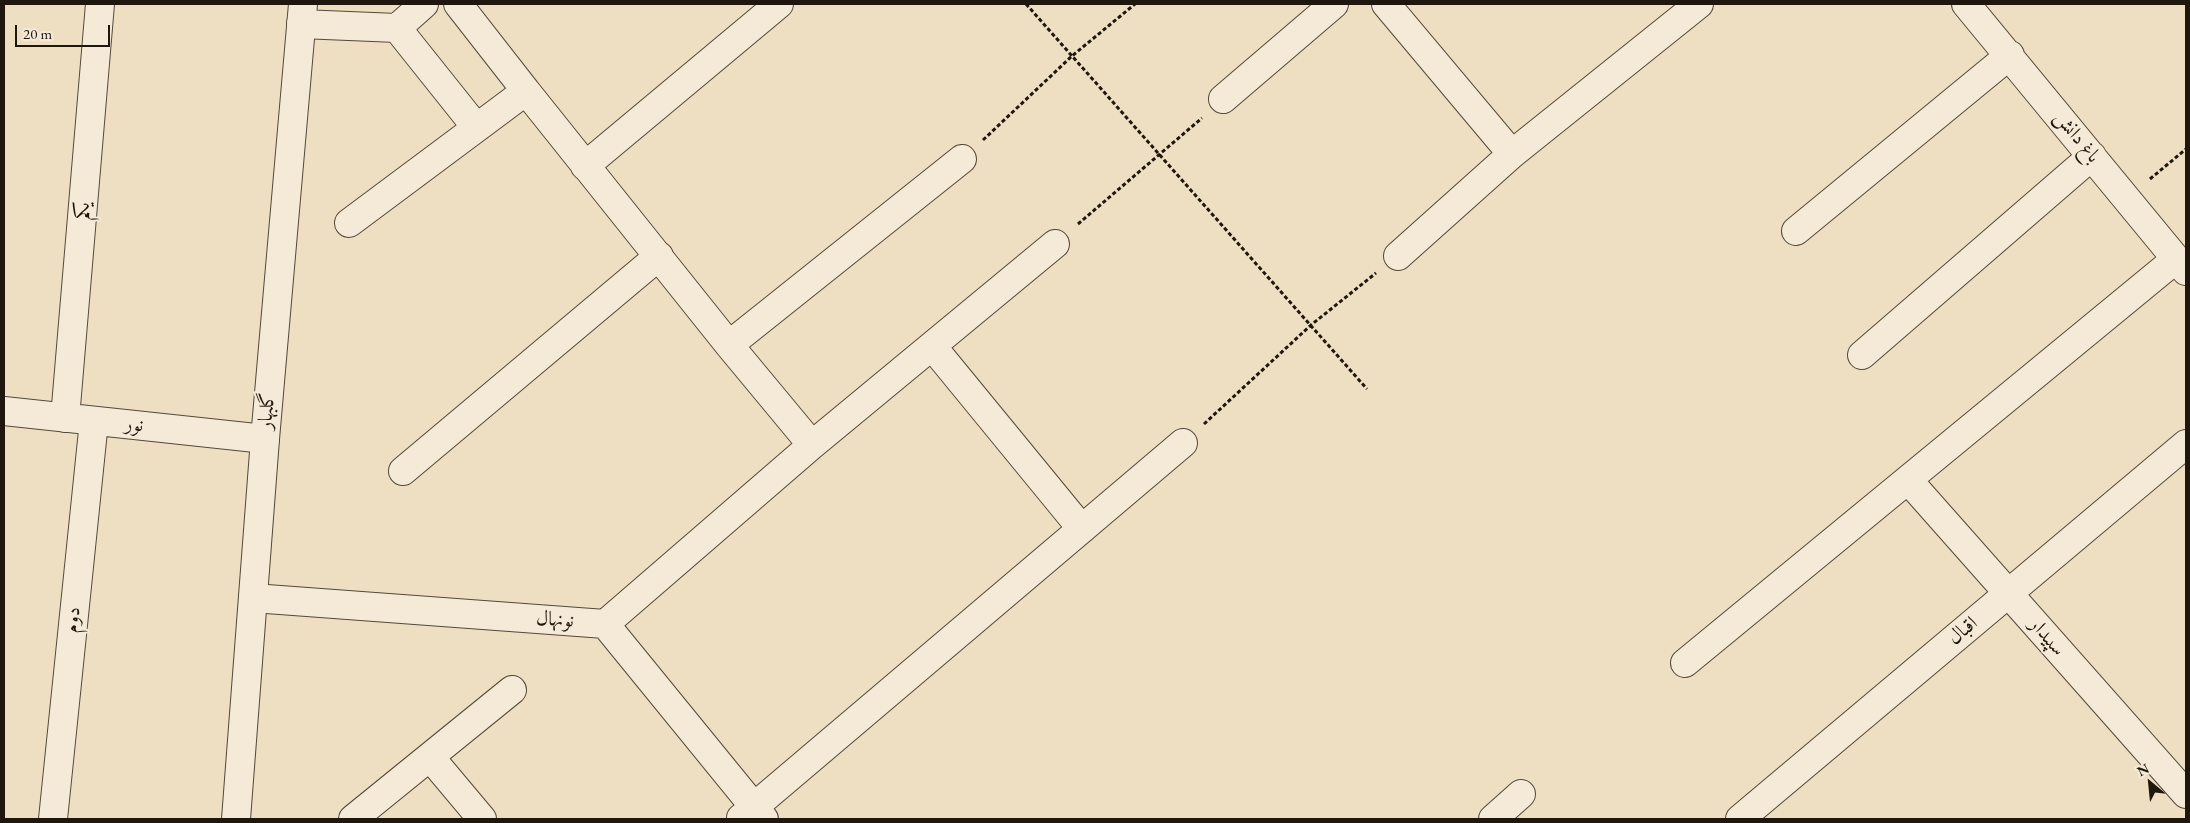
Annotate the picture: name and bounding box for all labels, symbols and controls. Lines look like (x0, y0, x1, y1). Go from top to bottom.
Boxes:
scale bar (18, 15, 112, 47)
text: 20 m (23, 24, 52, 43)
street label: باغ دانش (2049, 106, 2105, 168)
street label: یکم (70, 201, 96, 221)
street label: گلبهار (253, 391, 281, 431)
street label: نور (123, 412, 145, 438)
street label: دوم (60, 606, 86, 634)
street label: نونهال (535, 607, 575, 633)
street label: اقبال (1943, 612, 1983, 650)
street label: سپیدار (2024, 613, 2070, 661)
north arrow (2125, 758, 2175, 808)
text: N (2134, 759, 2152, 780)

